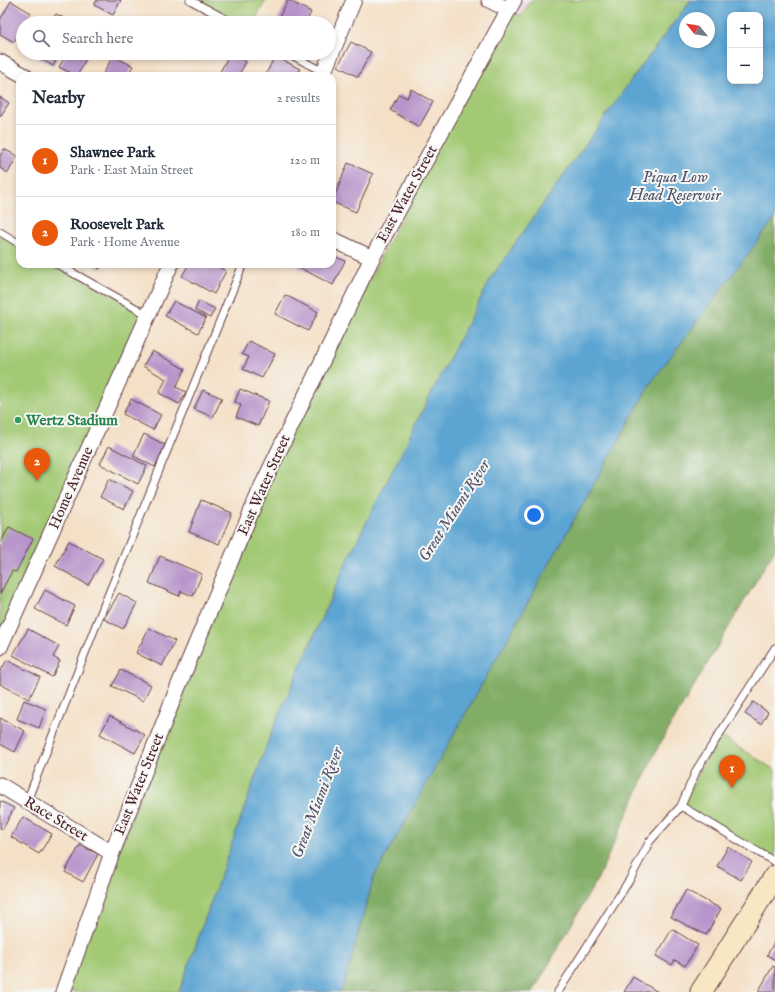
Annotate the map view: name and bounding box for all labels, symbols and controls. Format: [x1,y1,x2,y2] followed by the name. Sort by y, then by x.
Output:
[679,12,715,48] north arrow
[727,12,763,84] map controls
[727,12,763,48] button: +
[16,16,336,60] search box
[30,27,52,49] icon: search
[62,29,133,48] text: Search here
[727,48,763,84] button: −
[32,88,85,109] text: Nearby
[276,90,320,107] text: 2 results
[372,142,442,246] street label: East Water Street
[70,143,155,162] text: Shawnee Park
[43,152,47,169] text: 1
[290,152,320,169] text: 120 m
[70,162,193,179] text: Park · East Main Street
[628,168,722,206] water label: Piqua Low Head Reservoir
[70,215,164,234] text: Roosevelt Park
[42,224,48,241] text: 2
[291,224,320,241] text: 180 m
[70,234,180,251] text: Park · Home Avenue
[25,411,118,430] place label: Wertz Stadium
[13,415,23,425] marker: Wertz Stadium
[233,432,295,538] street label: East Water Street
[44,444,98,532] street label: Home Avenue
[24,448,50,481] pin: 2
[415,455,496,566] water label: Great Miami River
[524,505,544,525] your location
[110,730,168,838] street label: East Water Street
[288,743,349,861] water label: Great Miami River
[719,755,745,788] pin: 1
[20,792,92,846] street label: Race Street

